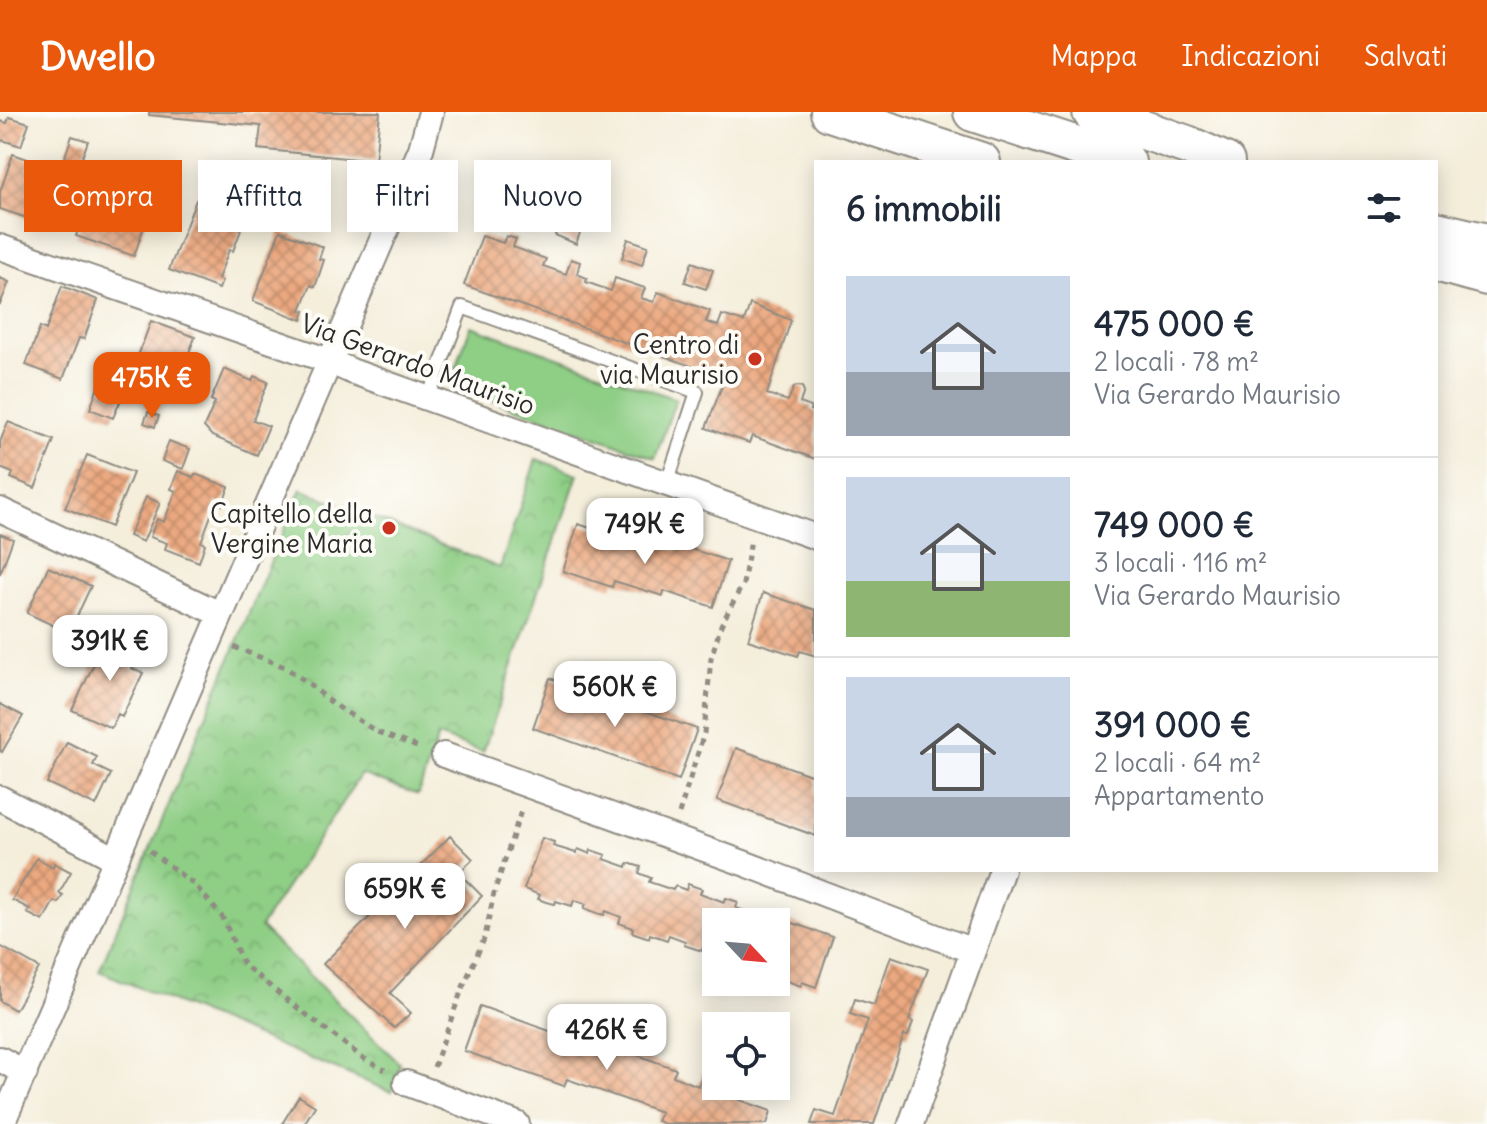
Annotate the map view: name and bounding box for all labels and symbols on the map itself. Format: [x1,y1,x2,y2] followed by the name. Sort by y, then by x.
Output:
[296,306,540,422] street label: Via Gerardo Maurisio
[600,328,739,391] place label: Centro di via Maurisio
[746,350,764,368] marker: Centro di via Maurisio
[87,352,217,420] pin: 475K €
[210,497,373,560] place label: Capitello della Vergine Maria
[580,498,710,566] pin: 749K €
[380,519,398,537] marker: Capitello della Vergine Maria
[45,615,175,683] pin: 391K €
[550,661,680,729] pin: 560K €
[340,863,470,931] pin: 659K €
[702,908,790,996] north arrow
[542,1004,672,1072] pin: 426K €

